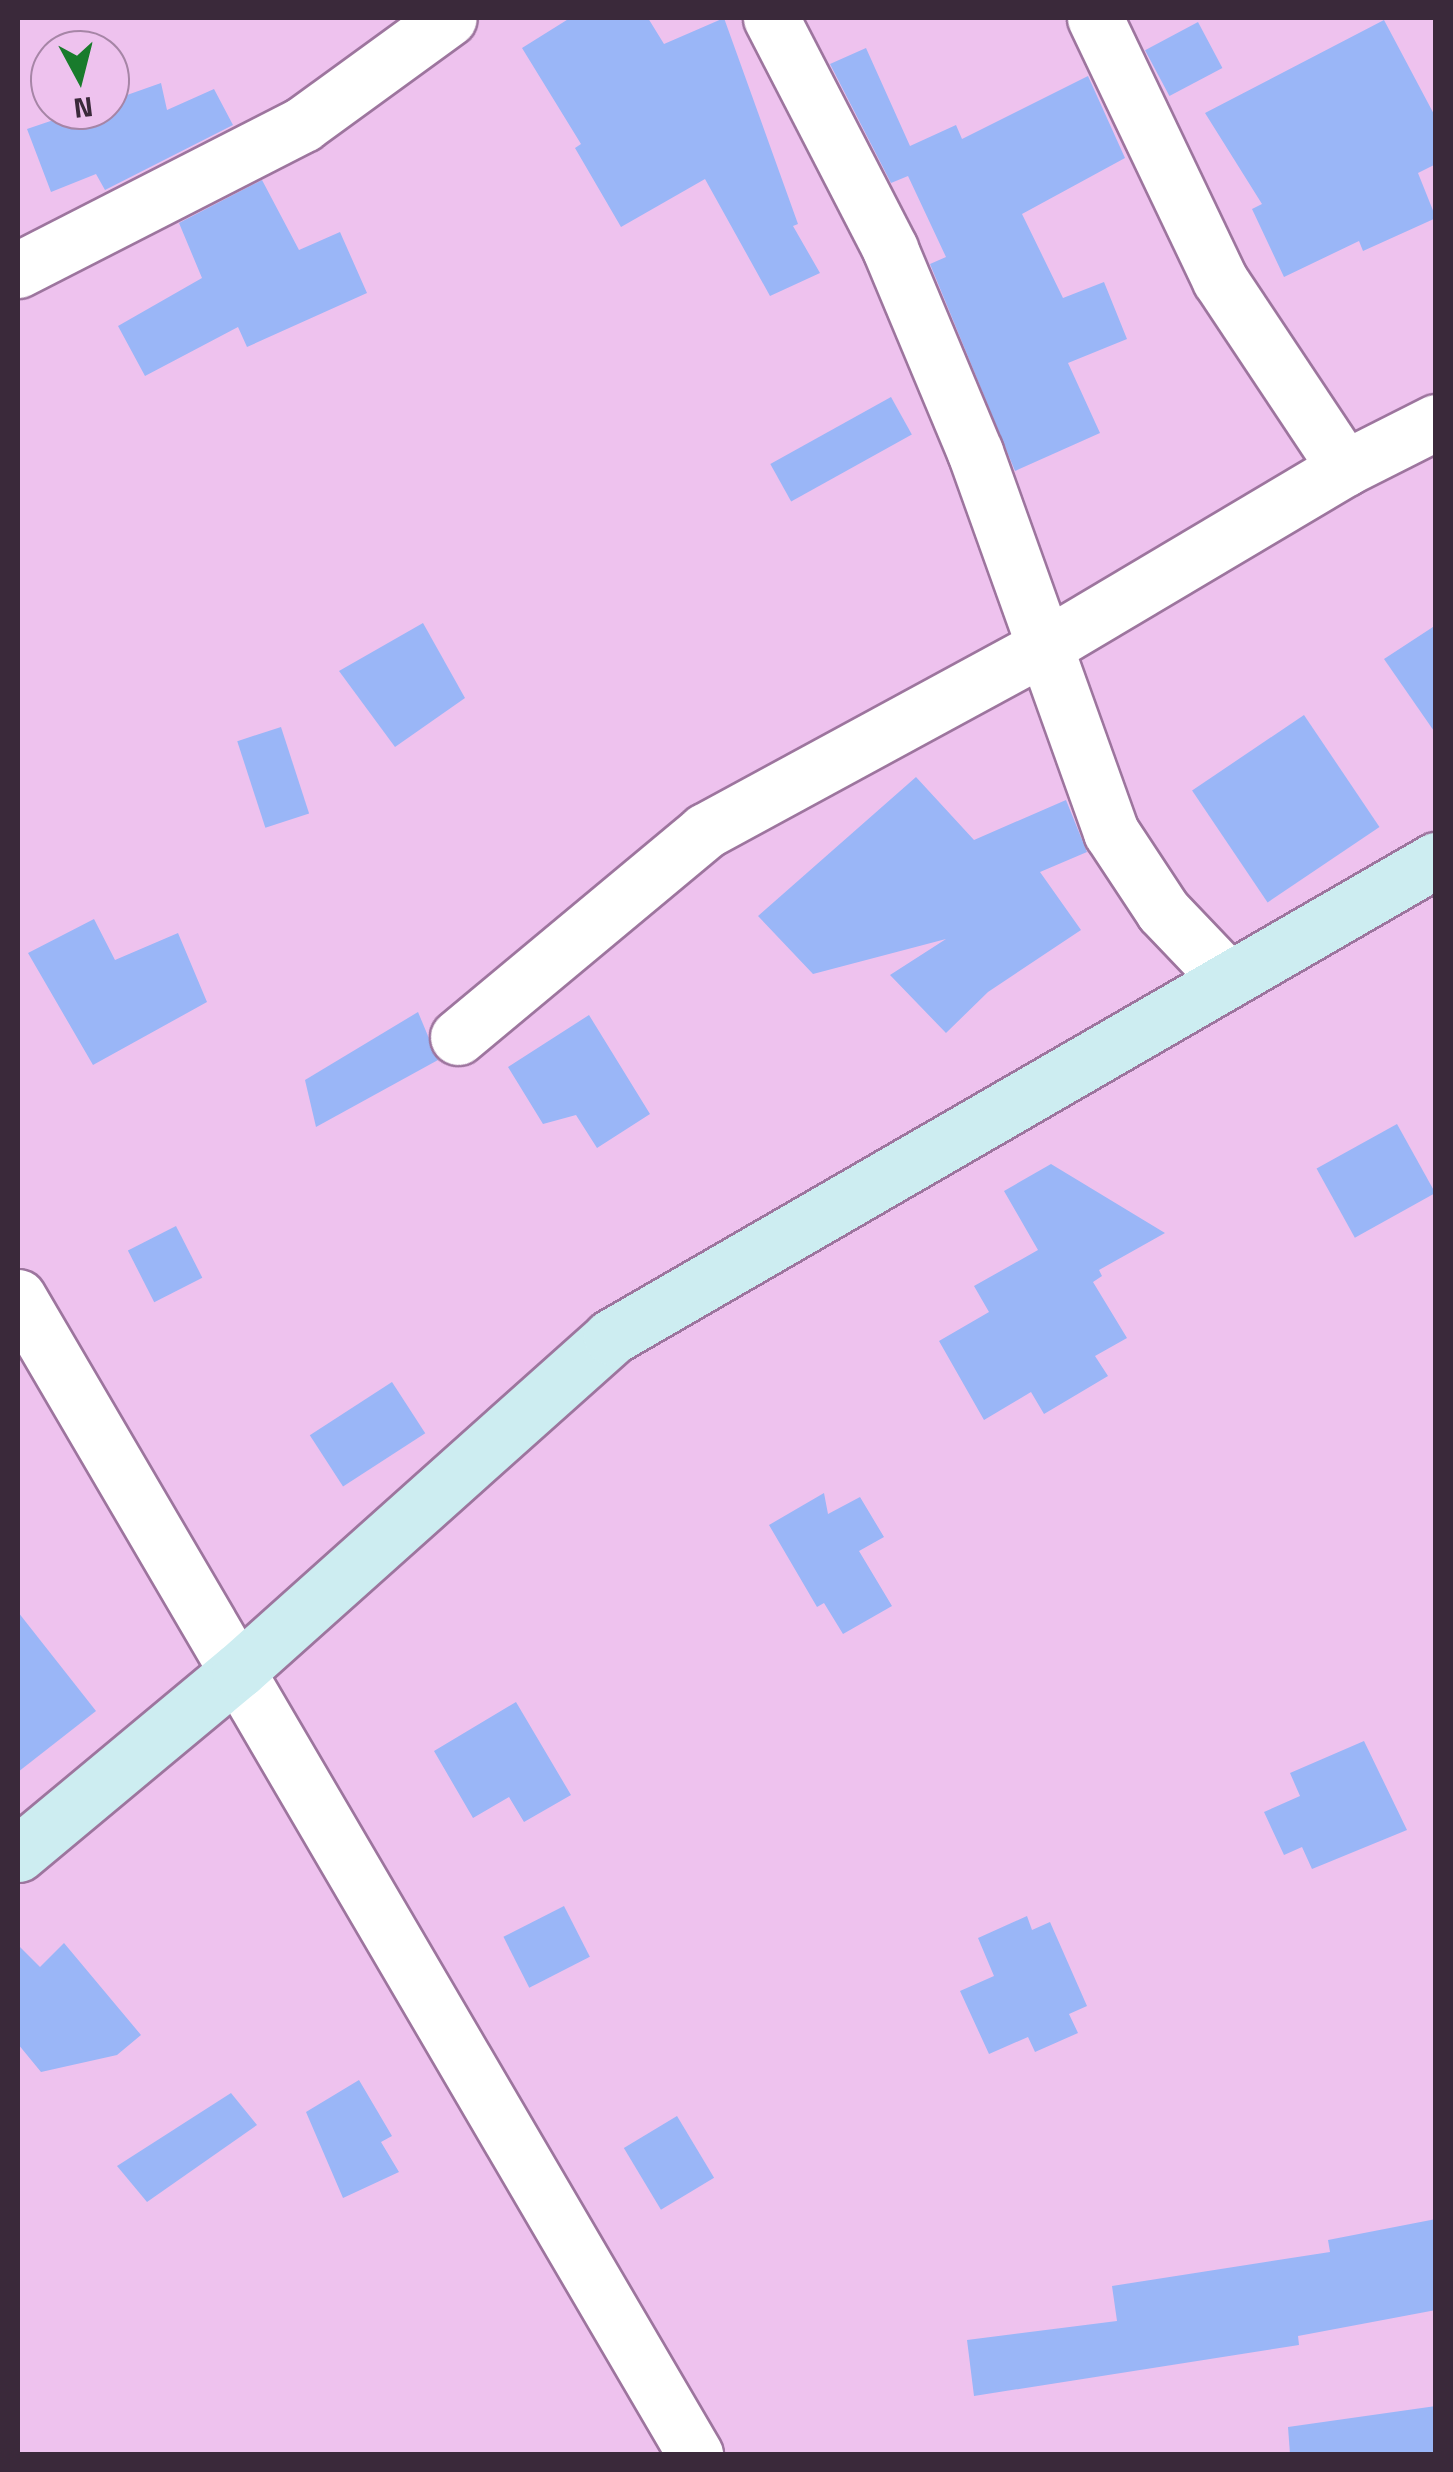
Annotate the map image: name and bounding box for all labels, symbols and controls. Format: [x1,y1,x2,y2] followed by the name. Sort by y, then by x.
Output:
[30,30,130,130] north arrow
[71,86,96,131] text: N

